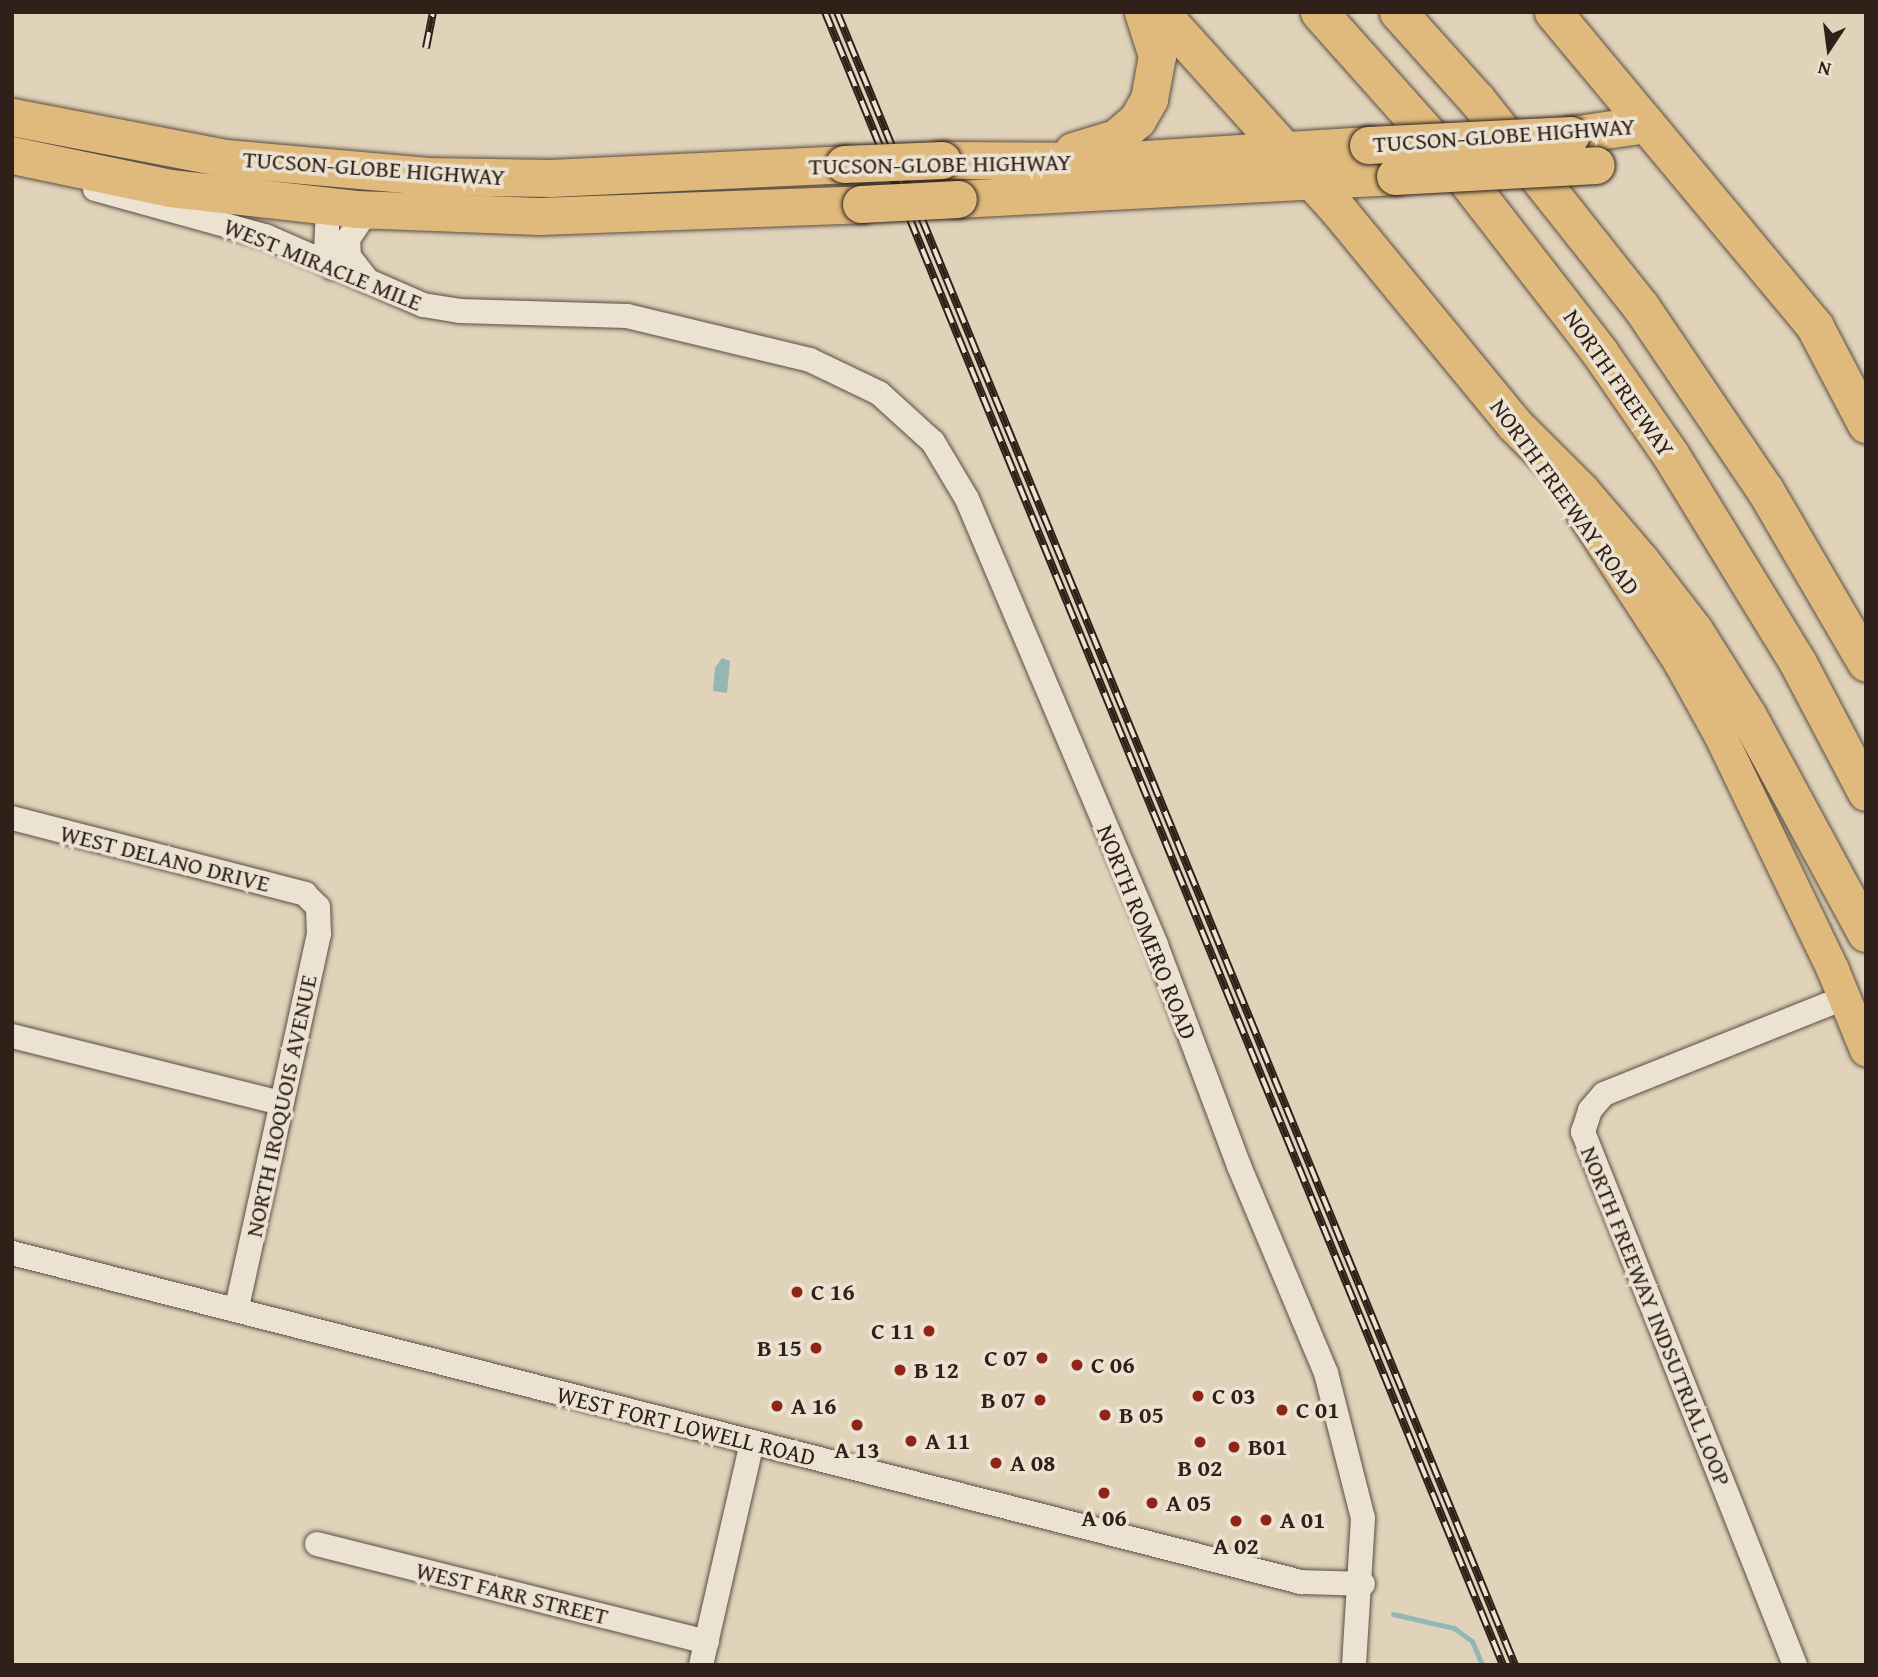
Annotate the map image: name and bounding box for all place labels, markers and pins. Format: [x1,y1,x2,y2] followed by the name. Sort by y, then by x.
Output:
[811,1278,855,1306] place label: C 16
[789,1284,805,1300] marker: C 16
[871,1317,915,1345] place label: C 11
[921,1323,937,1339] marker: C 11
[757,1334,802,1362] place label: B 15
[808,1340,824,1356] marker: B 15
[984,1344,1028,1372] place label: C 07
[1034,1350,1050,1366] marker: C 07
[1091,1351,1135,1379] place label: C 06
[914,1356,959,1384] place label: B 12
[1069,1357,1085,1373] marker: C 06
[892,1362,908,1378] marker: B 12
[1212,1382,1256,1410] place label: C 03
[981,1386,1026,1414] place label: B 07
[1190,1388,1206,1404] marker: C 03
[791,1392,836,1420] place label: A 16
[1032,1392,1048,1408] marker: B 07
[1296,1396,1340,1424] place label: C 01
[769,1398,785,1414] marker: A 16
[1119,1401,1164,1429] place label: B 05
[1274,1402,1290,1418] marker: C 01
[1097,1407,1113,1423] marker: B 05
[849,1417,865,1433] marker: A 13
[925,1427,970,1455] place label: A 11
[903,1433,919,1449] marker: A 11
[1248,1433,1288,1461] place label: B01
[1192,1434,1208,1450] marker: B 02
[834,1436,880,1464] place label: A 13
[1226,1439,1242,1455] marker: B01
[1010,1449,1055,1477] place label: A 08
[1178,1454,1222,1482] place label: B 02
[988,1455,1004,1471] marker: A 08
[1096,1485,1112,1501] marker: A 06
[1166,1489,1211,1517] place label: A 05
[1144,1495,1160,1511] marker: A 05
[1081,1504,1127,1532] place label: A 06
[1280,1506,1325,1534] place label: A 01
[1258,1512,1274,1528] marker: A 01
[1228,1513,1244,1529] marker: A 02
[1213,1532,1259,1560] place label: A 02

